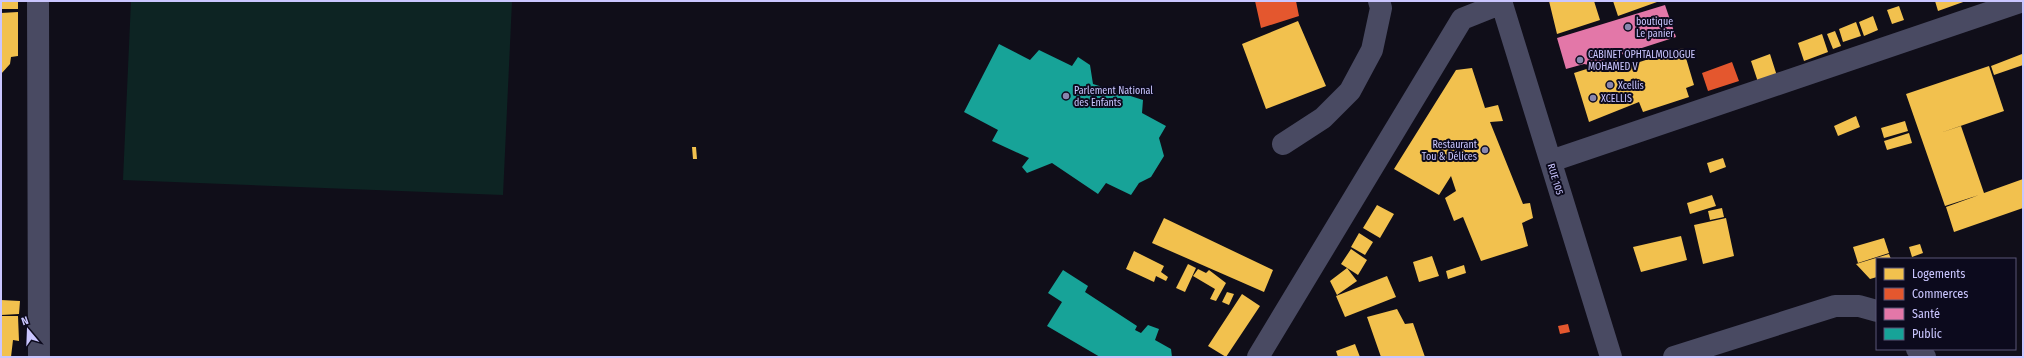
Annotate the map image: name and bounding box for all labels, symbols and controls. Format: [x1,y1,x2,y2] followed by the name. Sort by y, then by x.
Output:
[1636,16,1674,40] place label: boutique Le panier
[1623,22,1633,32] marker: boutique Le panier
[1588,49,1696,73] place label: CABINET OPHTALMOLOGUE MOHAMED V
[1575,55,1585,65] marker: CABINET OPHTALMOLOGUE MOHAMED V
[1605,80,1615,90] marker: Xcellis
[1618,80,1644,92] place label: Xcellis
[1074,85,1153,109] place label: Parlement National des Enfants
[1061,91,1071,101] marker: Parlement National des Enfants
[1588,93,1598,103] marker: XCELLIS
[1601,93,1632,105] place label: XCELLIS
[1422,139,1478,163] place label: Restaurant Tou & Délices
[1480,145,1490,155] marker: Restaurant Tou & Délices
[1545,162,1566,197] street label: RUE 105
[1876,258,2016,350] legend
[1912,267,1965,281] text: Logements
[1912,287,1968,301] text: Commerces
[1912,307,1940,321] text: Santé
[8,310,48,350] north arrow
[20,314,30,328] text: N
[1912,327,1942,341] text: Public

